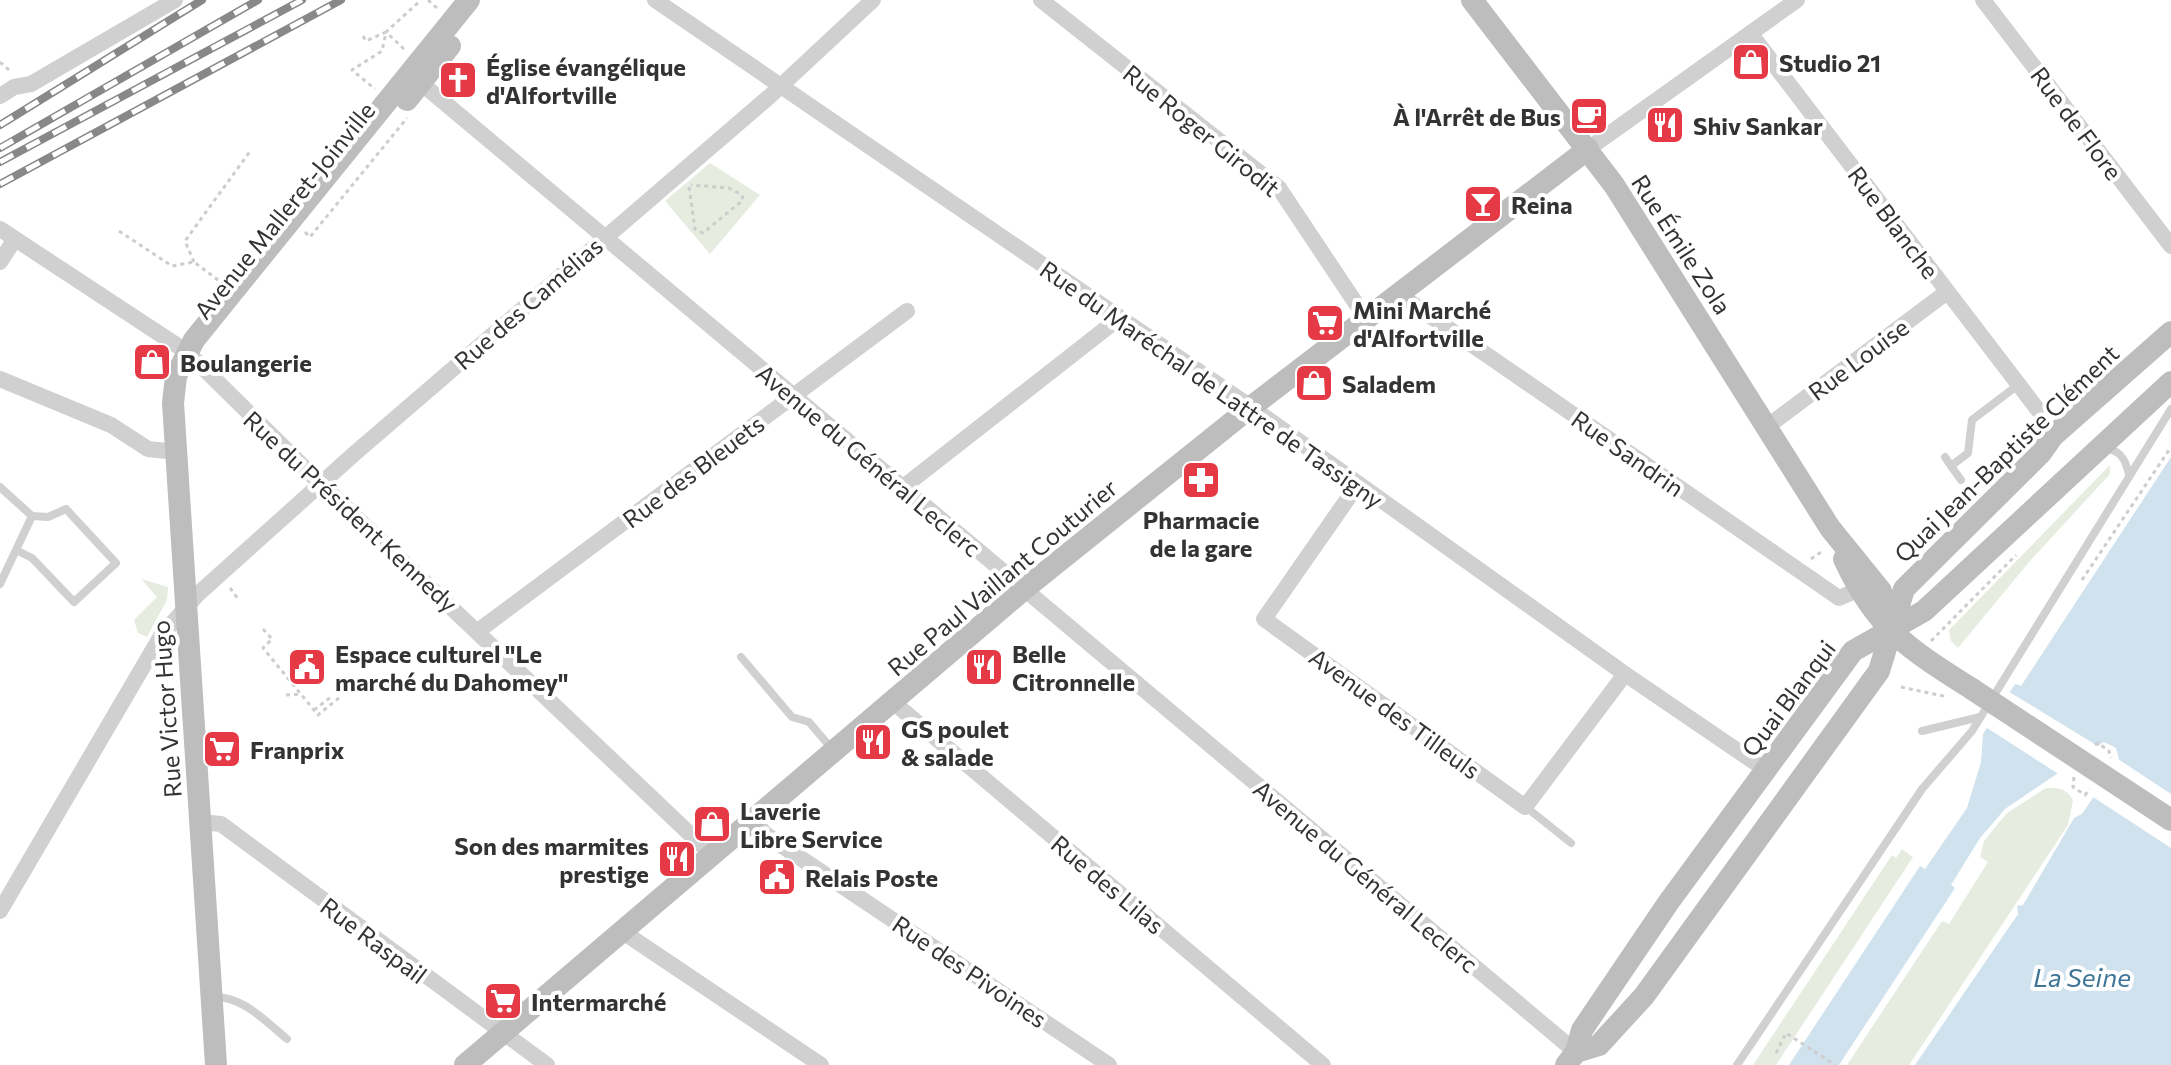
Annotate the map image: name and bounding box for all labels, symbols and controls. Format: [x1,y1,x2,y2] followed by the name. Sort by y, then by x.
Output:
[1730,41,1772,83] shop icon: Studio 21
[1779,48,1881,77] place label: Studio 21
[486,52,686,109] place label: Église évangélique d'Alfortville
[1118,58,1286,202] street label: Rue Roger Girodit
[437,59,479,101] church icon: Église évangélique d'Alfortville
[2025,61,2129,185] street label: Rue de Flore
[1568,95,1610,137] cafe icon: À l'Arrêt de Bus
[188,96,380,324] street label: Avenue Malleret-Joinville
[1393,102,1561,131] place label: À l'Arrêt de Bus
[1644,104,1686,146] restaurant icon: Shiv Sankar
[1693,111,1823,140] place label: Shiv Sankar
[1842,160,1946,284] street label: Rue Blanche
[1626,169,1738,319] street label: Rue Émile Zola
[1462,183,1504,225] bar icon: Reina
[1511,190,1573,219] place label: Reina
[448,231,608,375] street label: Rue des Camélias
[1035,254,1389,514] street label: Rue du Maréchal de Lattre de Tassigny
[1353,295,1491,352] place label: Mini Marché d'Alfortville
[1304,302,1346,344] supermarket icon: Mini Marché d'Alfortville
[1802,312,1914,406] street label: Rue Louise
[1888,338,2124,568] street label: Quai Jean-Baptiste Clément
[131,341,173,383] shop icon: Boulangerie
[180,348,312,377] place label: Boulangerie
[751,358,987,562] street label: Avenue du Général Leclerc
[1293,362,1335,404] shop icon: Saladem
[1342,369,1436,398] place label: Saladem
[238,404,464,618] street label: Rue du Président Kennedy
[1566,404,1690,502] street label: Rue Sandrin
[617,408,769,534] street label: Rue des Bleuets
[1180,459,1222,501] pharmacy icon: Pharmacie de la gare
[881,472,1123,682] street label: Rue Paul Vaillant Couturier
[1143,505,1259,562] place label: Pharmacie de la gare
[145,619,187,799] street label: Rue Victor Hugo
[1735,634,1841,762] street label: Quai Blanqui
[335,639,569,696] place label: Espace culturel "Le marché du Dahomey"
[1012,639,1135,696] place label: Belle Citronnelle
[1304,641,1486,785] street label: Avenue des Tilleuls
[286,646,328,688] public building icon: Espace culturel "Le marché du Dahomey"
[963,646,1005,688] restaurant icon: Belle Citronnelle
[901,714,1009,771] place label: GS poulet & salade
[852,721,894,763] restaurant icon: GS poulet & salade
[201,728,243,770] supermarket icon: Franprix
[250,735,345,764] place label: Franprix
[1248,774,1484,978] street label: Avenue du Général Leclerc
[740,796,883,853] place label: Laverie Libre Service
[691,803,733,845] shop icon: Laverie Libre Service
[1046,828,1170,940] street label: Rue des Lilas
[454,831,649,888] place label: Son des marmites prestige
[656,838,698,880] restaurant icon: Son des marmites prestige
[756,856,798,898] public building icon: Relais Poste
[805,863,938,892] place label: Relais Poste
[315,891,433,989] street label: Rue Raspail
[887,909,1053,1033] street label: Rue des Pivoines
[2033,961,2131,992] water label: La Seine
[482,980,524,1022] supermarket icon: Intermarché
[531,987,666,1016] place label: Intermarché

